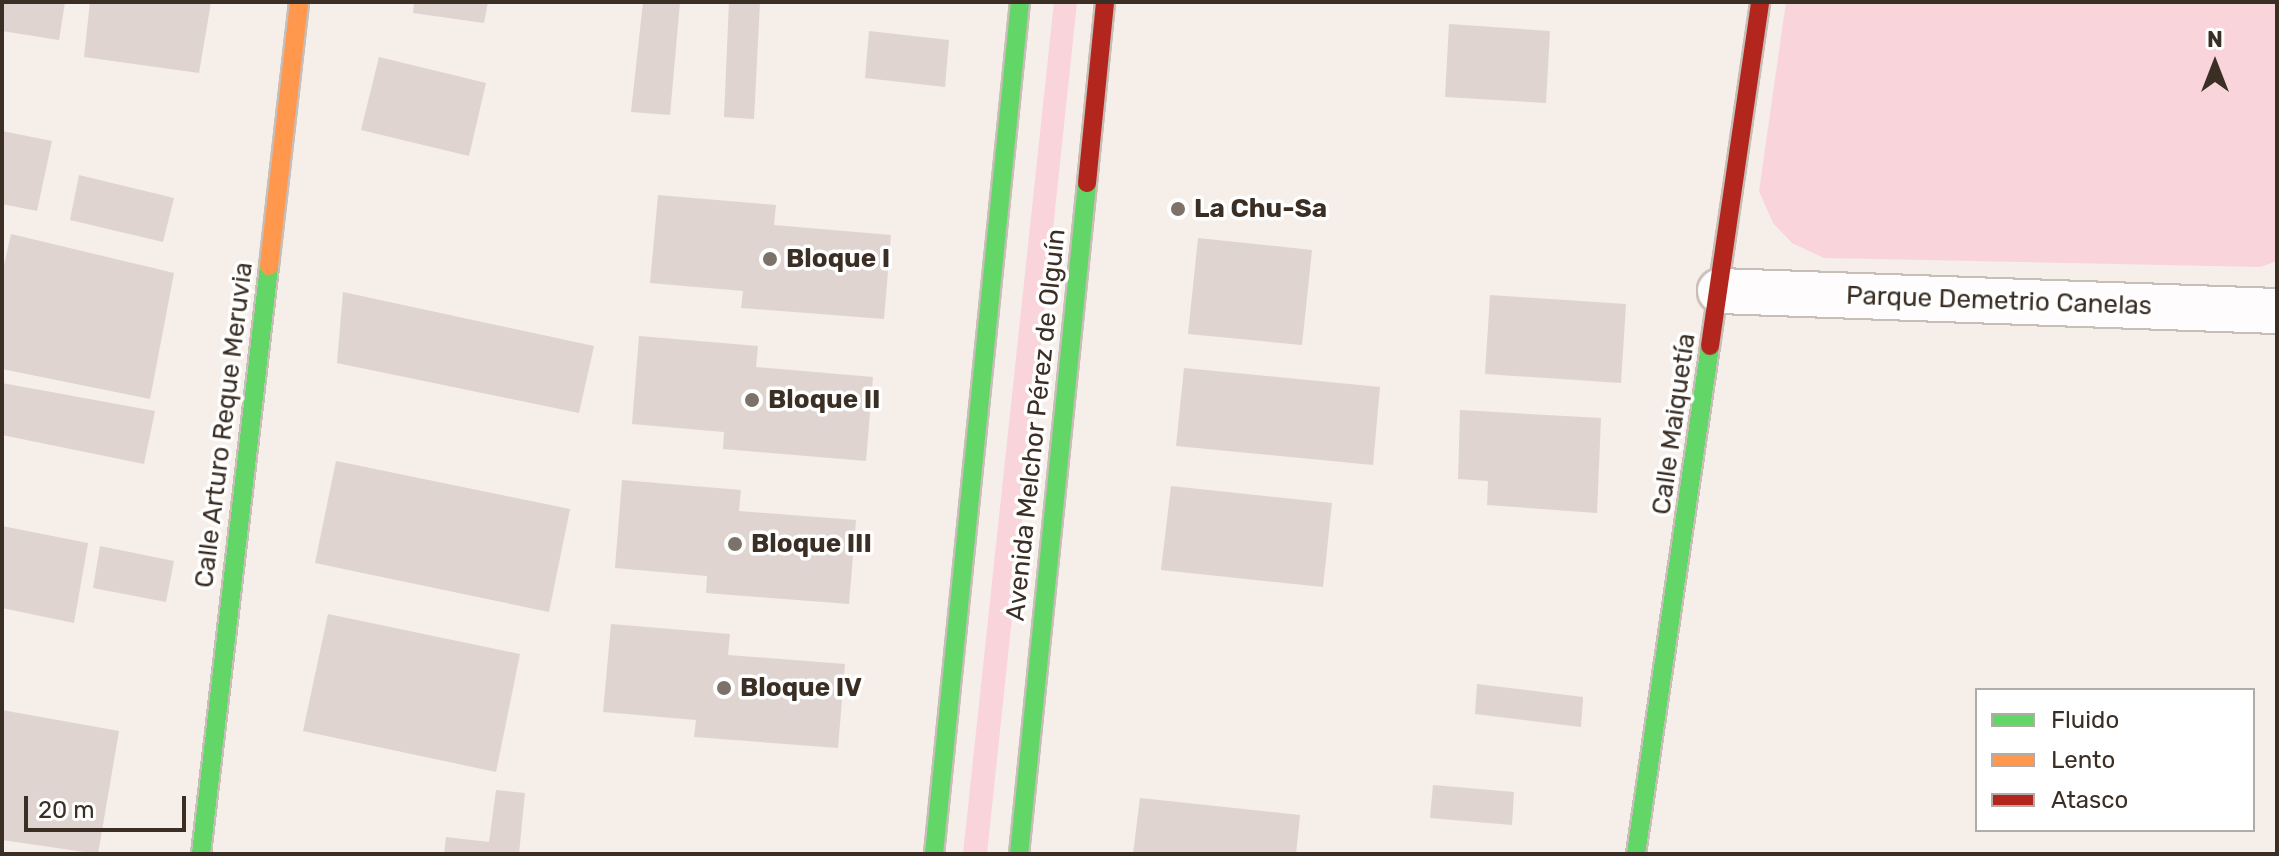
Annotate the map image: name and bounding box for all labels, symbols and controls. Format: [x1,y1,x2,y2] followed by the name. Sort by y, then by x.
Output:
[2175,24,2255,104] north arrow
[2207,26,2223,53] text: N
[1194,193,1327,225] place label: La Chu-Sa
[1169,200,1187,218] marker: La Chu-Sa
[1000,227,1072,623] street label: Avenida Melchor Pérez de Olguín
[786,243,890,275] place label: Bloque I
[761,250,779,268] marker: Bloque I
[188,260,260,590] street label: Calle Arturo Reque Meruvia
[1846,280,2152,322] street label: Parque Demetrio Canelas
[1646,331,1702,517] street label: Calle Maiquetía
[768,384,881,416] place label: Bloque II
[743,391,761,409] marker: Bloque II
[751,528,872,560] place label: Bloque III
[726,535,744,553] marker: Bloque III
[740,672,862,704] place label: Bloque IV
[715,679,733,697] marker: Bloque IV
[1975,688,2255,832] legend
[2051,706,2119,734] text: Fluido
[2051,746,2115,774] text: Lento
[28,780,190,830] scale bar
[2051,786,2128,814] text: Atasco
[38,796,95,824] text: 20 m

